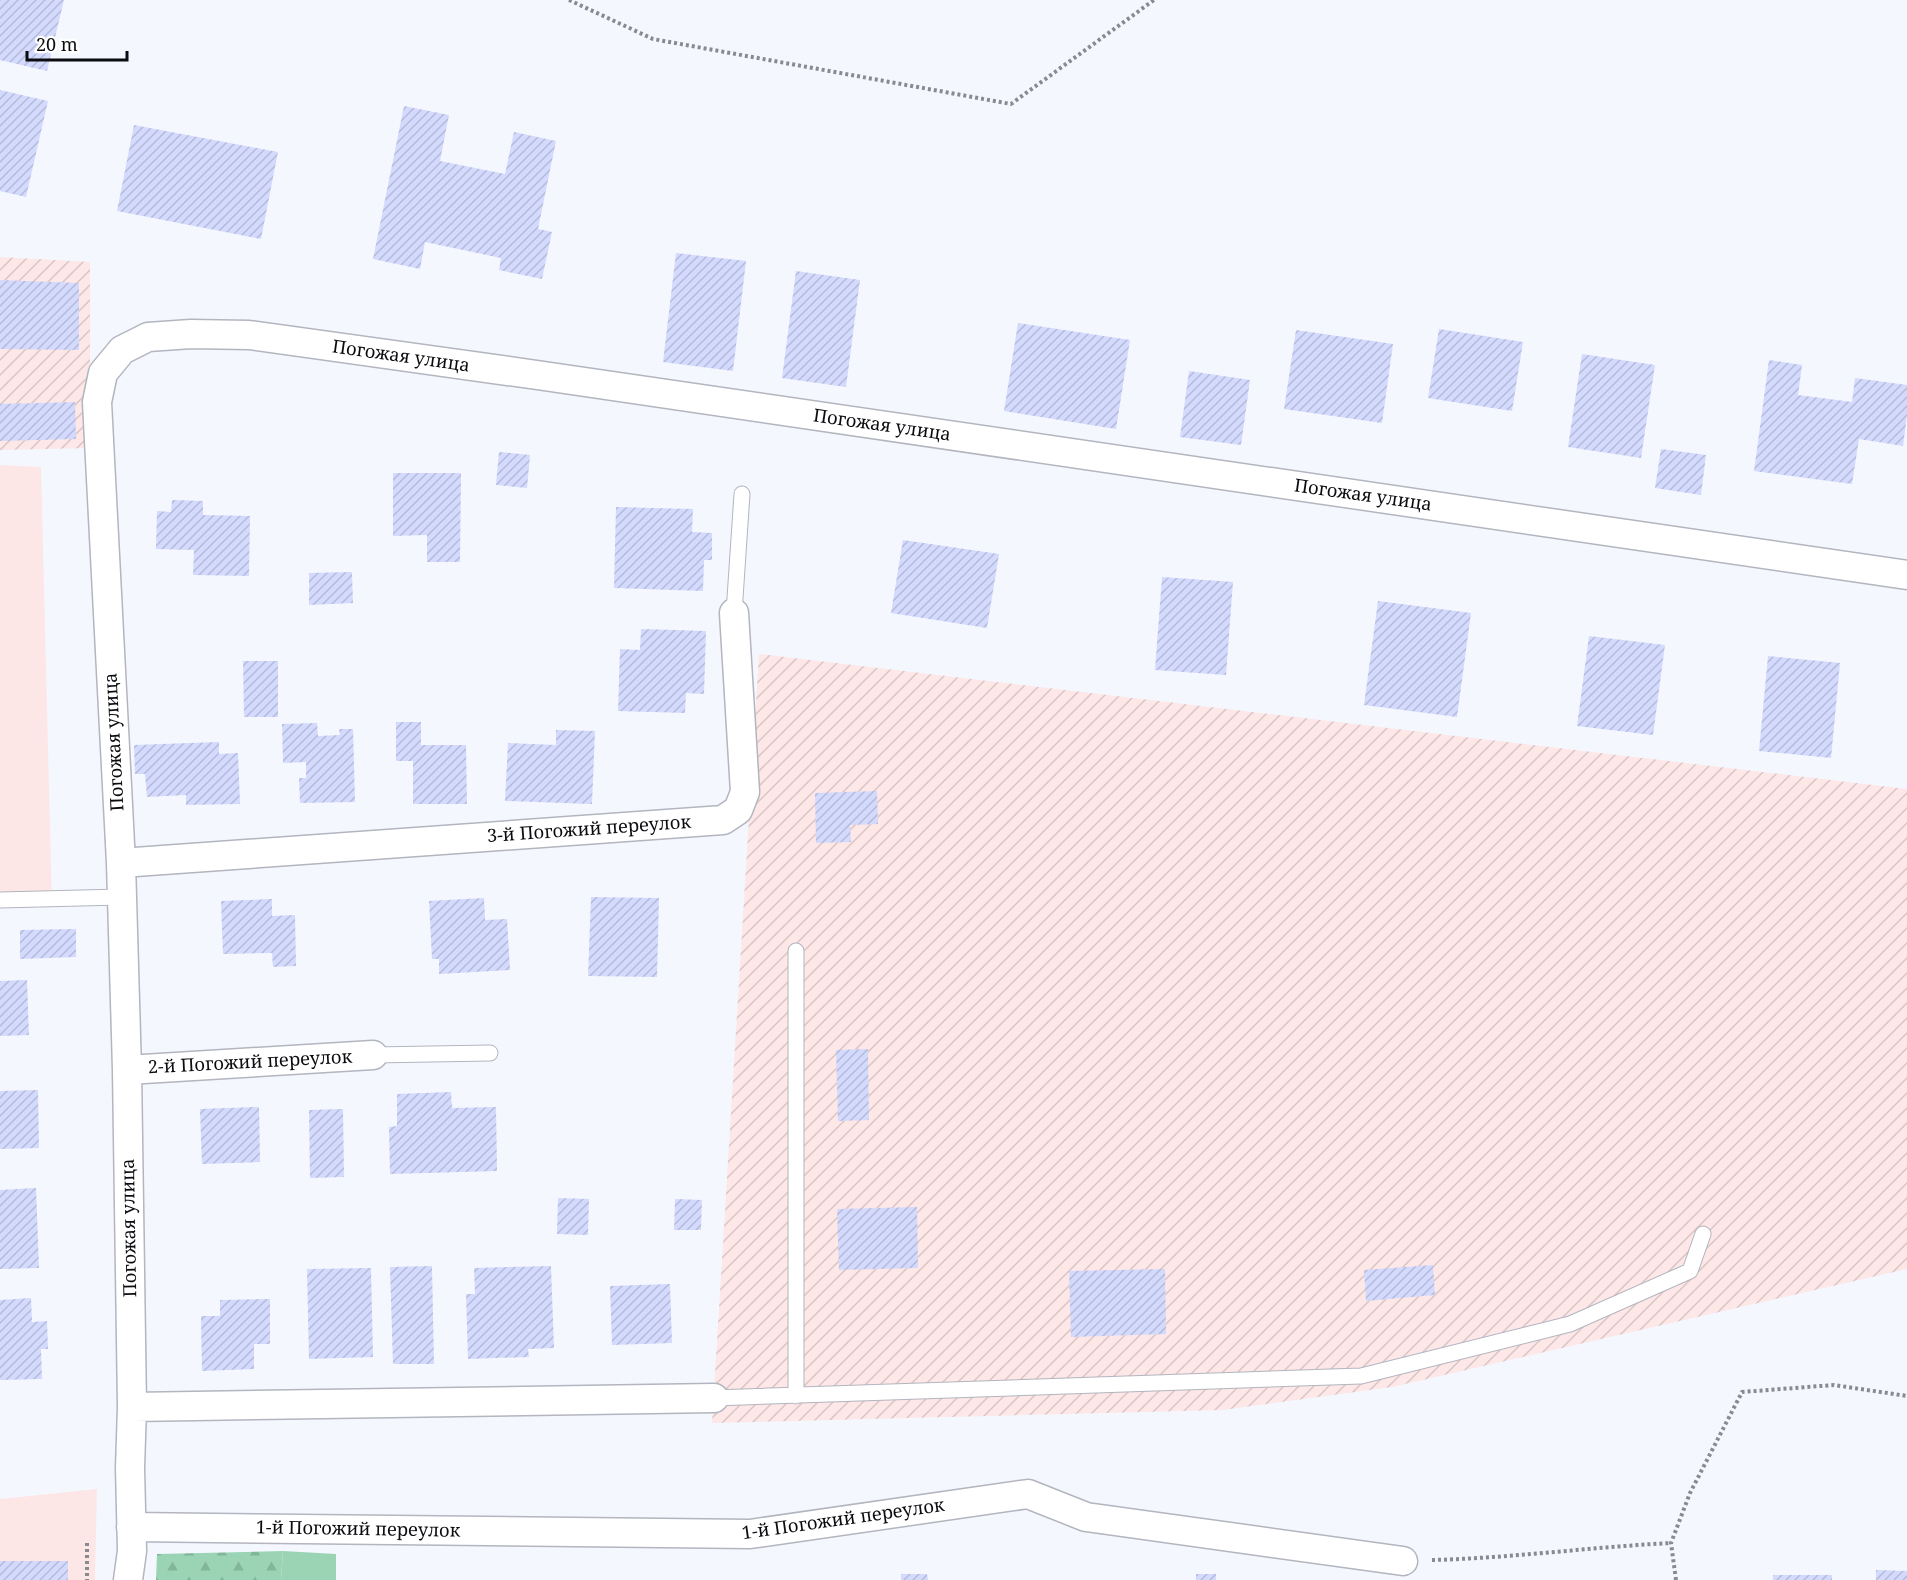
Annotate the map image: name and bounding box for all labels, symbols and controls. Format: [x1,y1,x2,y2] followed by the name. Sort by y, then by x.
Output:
[27,24,128,62] scale bar
[36,32,78,56] text: 20 m
[331,333,471,377] street label: Погожая улица
[812,402,952,446] street label: Погожая улица
[1293,472,1433,516] street label: Погожая улица
[97,672,129,812] street label: Погожая улица
[486,809,692,847] street label: 3-й Погожий переулок
[147,1044,353,1078] street label: 2-й Погожий переулок
[115,1158,141,1298] street label: Погожая улица
[740,1492,946,1544] street label: 1-й Погожий переулок
[256,1514,461,1542] street label: 1-й Погожий переулок

